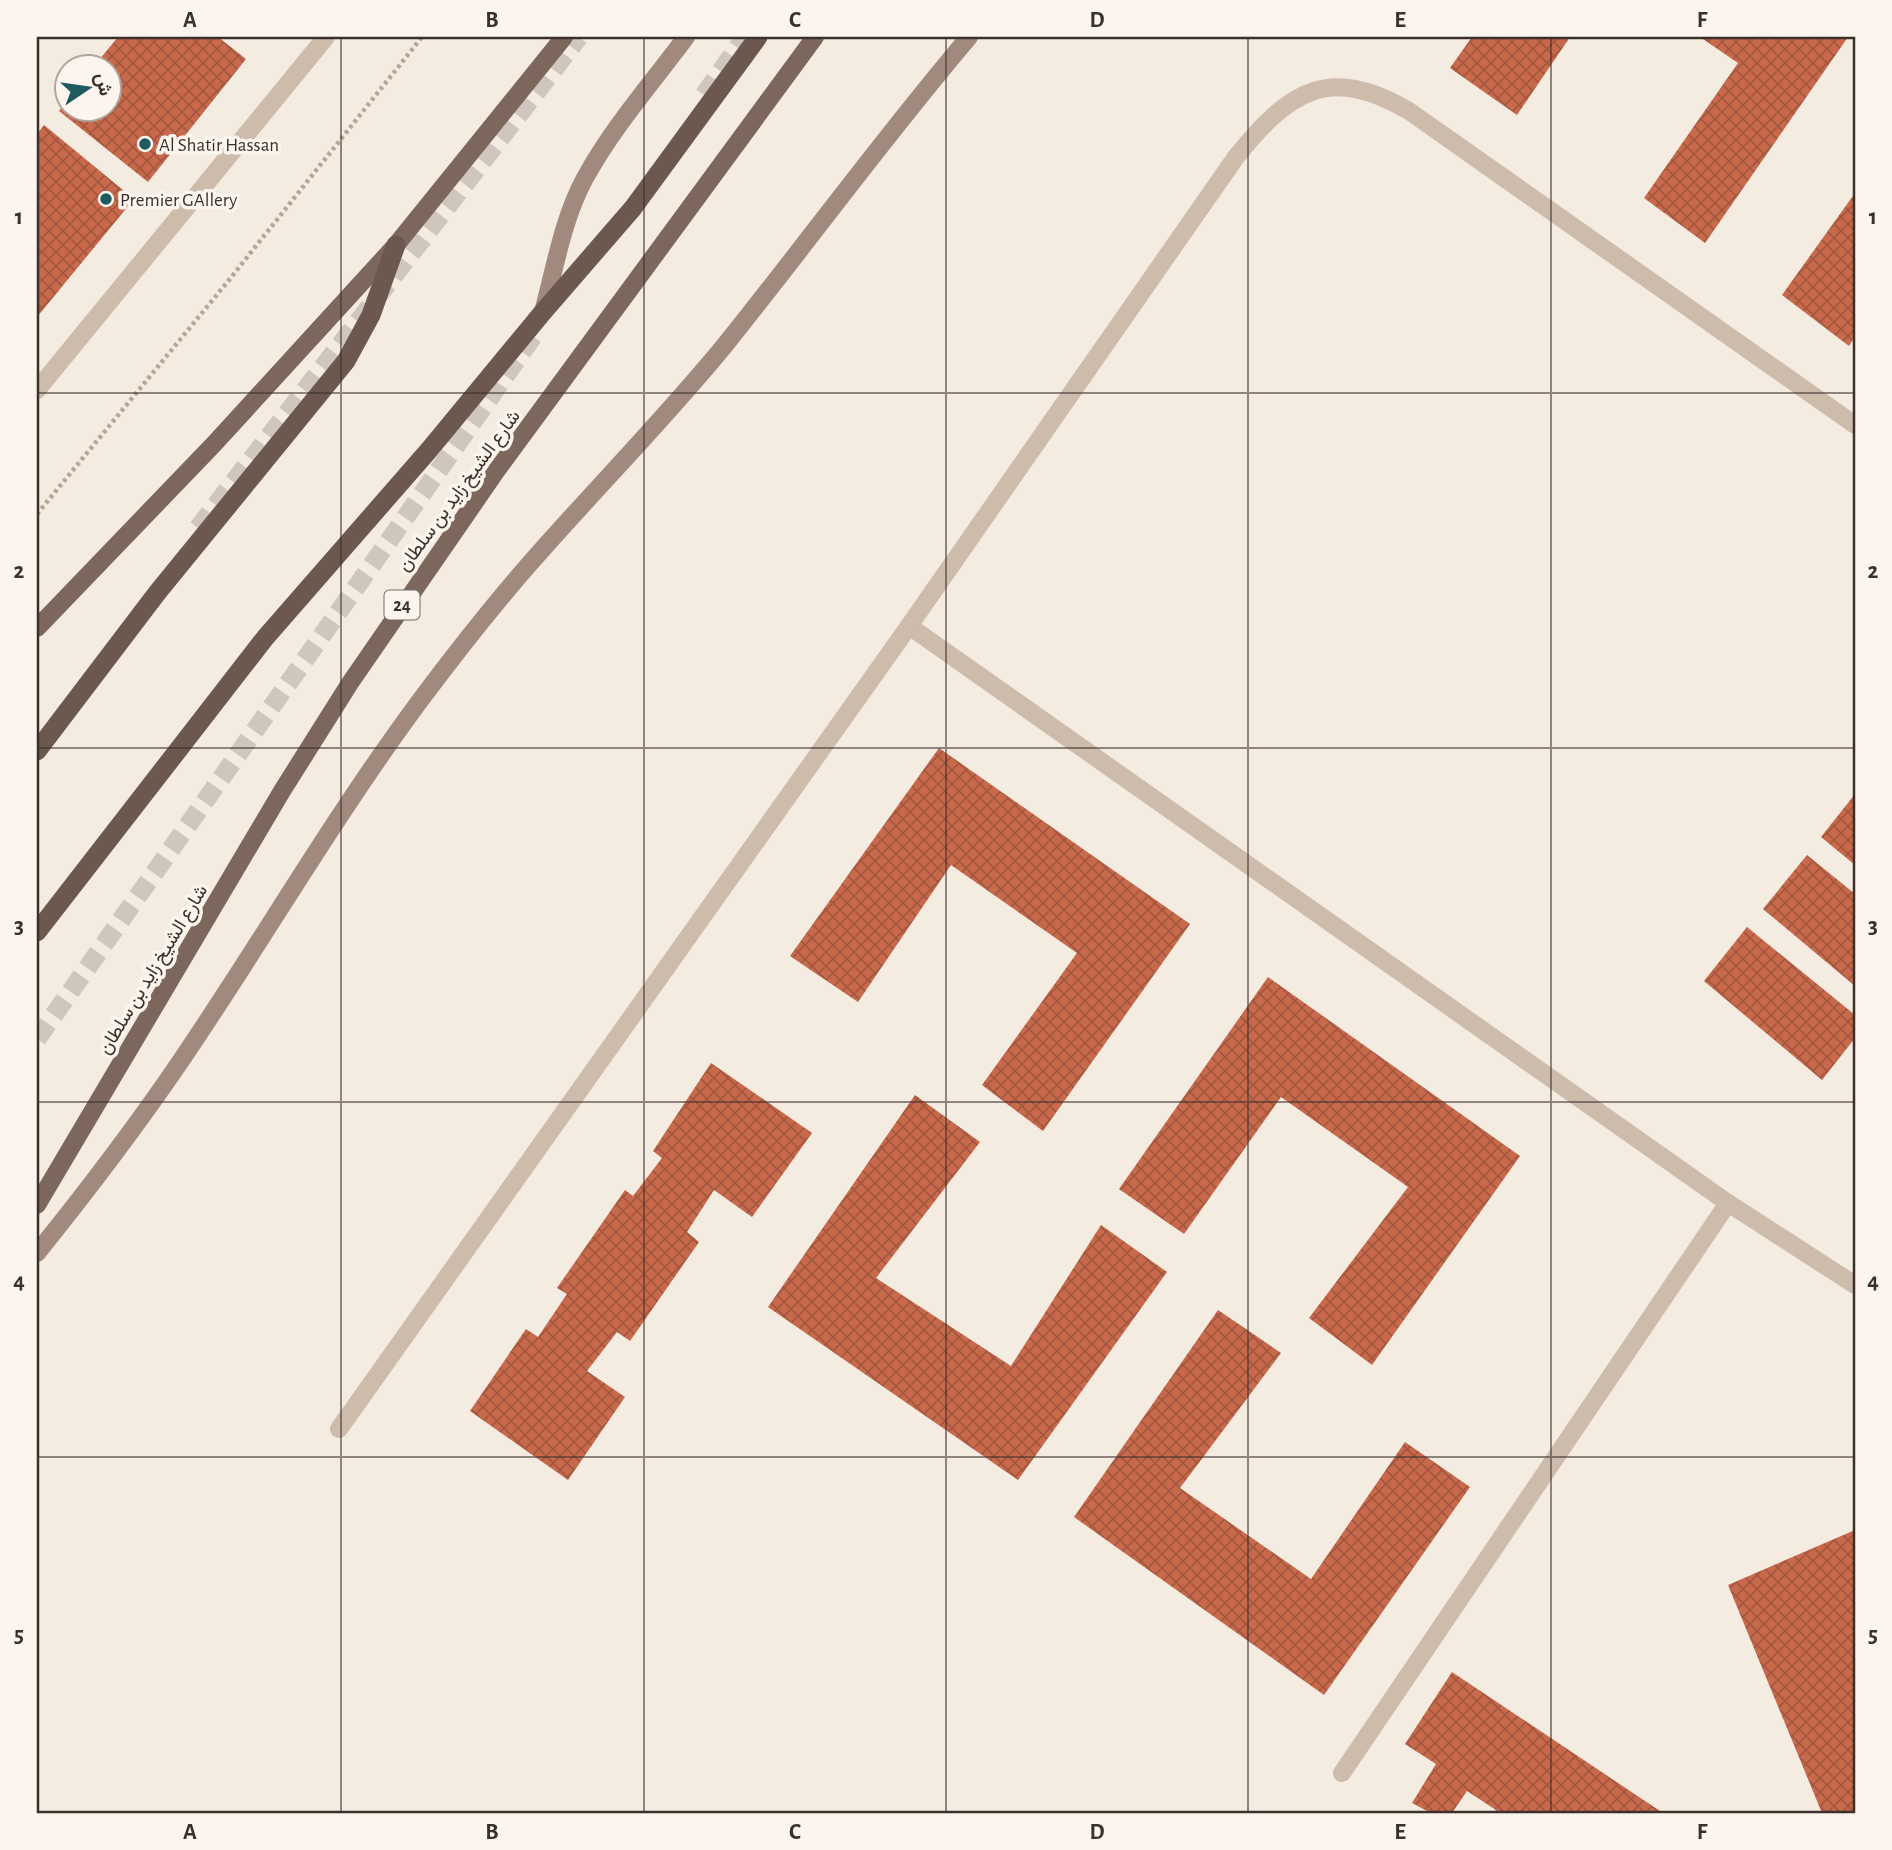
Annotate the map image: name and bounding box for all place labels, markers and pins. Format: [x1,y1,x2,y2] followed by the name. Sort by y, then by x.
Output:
[137,136,153,152] marker: Al Shatir Hassan
[159,136,279,155] place label: Al Shatir Hassan
[98,191,114,207] marker: Premier GAllery
[120,191,237,210] place label: Premier GAllery

